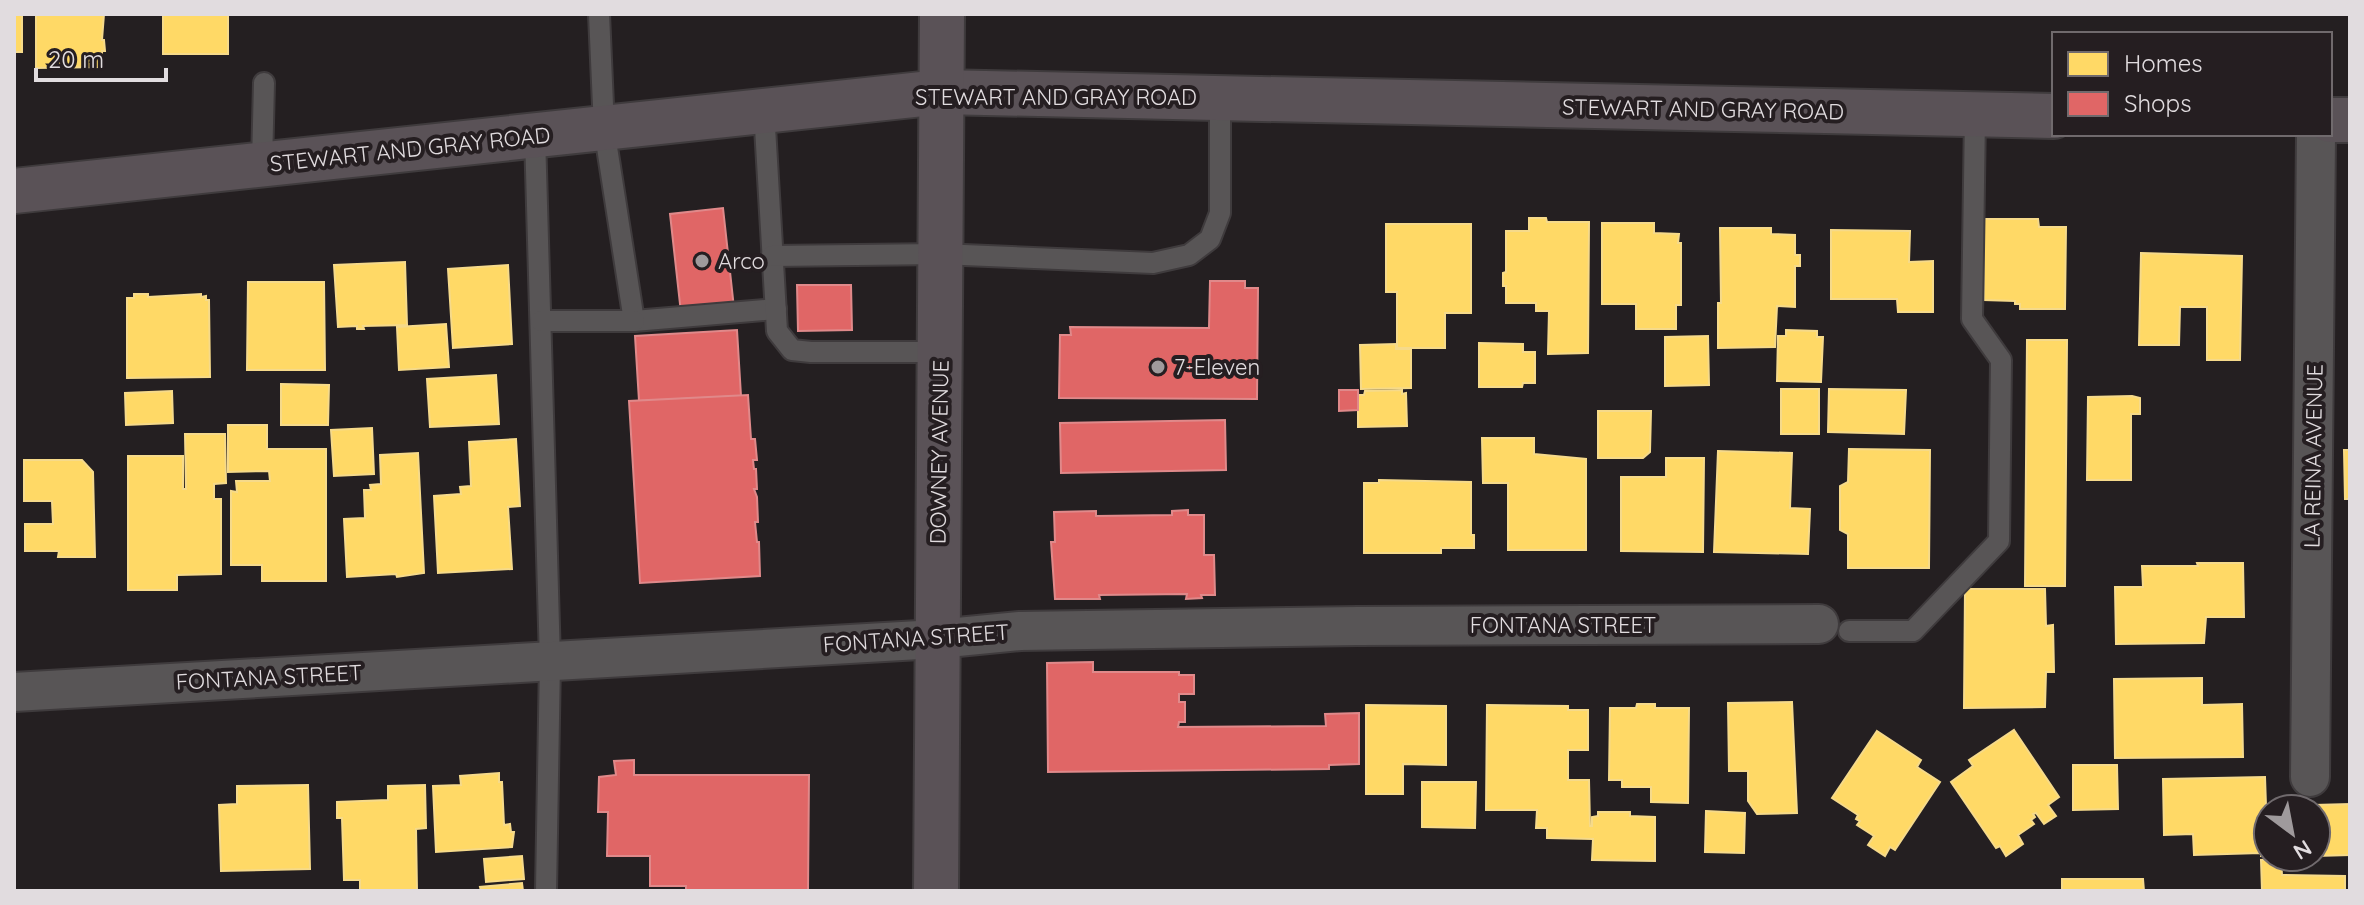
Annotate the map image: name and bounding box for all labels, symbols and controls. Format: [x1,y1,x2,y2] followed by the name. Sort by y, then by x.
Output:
[36,32,166,82] scale bar
[2052,32,2332,136] legend
[48,44,104,74] text: 20 m
[2124,48,2202,78] text: Homes
[915,83,1197,111] street label: STEWART AND GRAY ROAD
[2124,88,2191,118] text: Shops
[1562,93,1844,125] street label: STEWART AND GRAY ROAD
[268,120,552,178] street label: STEWART AND GRAY ROAD
[718,247,765,275] place label: Arco
[693,252,711,270] marker: Arco
[1174,353,1260,381] place label: 7-Eleven
[1149,358,1167,376] marker: 7-Eleven
[923,360,955,544] street label: DOWNEY AVENUE
[2297,364,2329,548] street label: LA REINA AVENUE
[1470,611,1656,639] street label: FONTANA STREET
[822,618,1010,658] street label: FONTANA STREET
[175,658,363,696] street label: FONTANA STREET
[2252,793,2332,873] north arrow
[2288,834,2317,866] text: N

